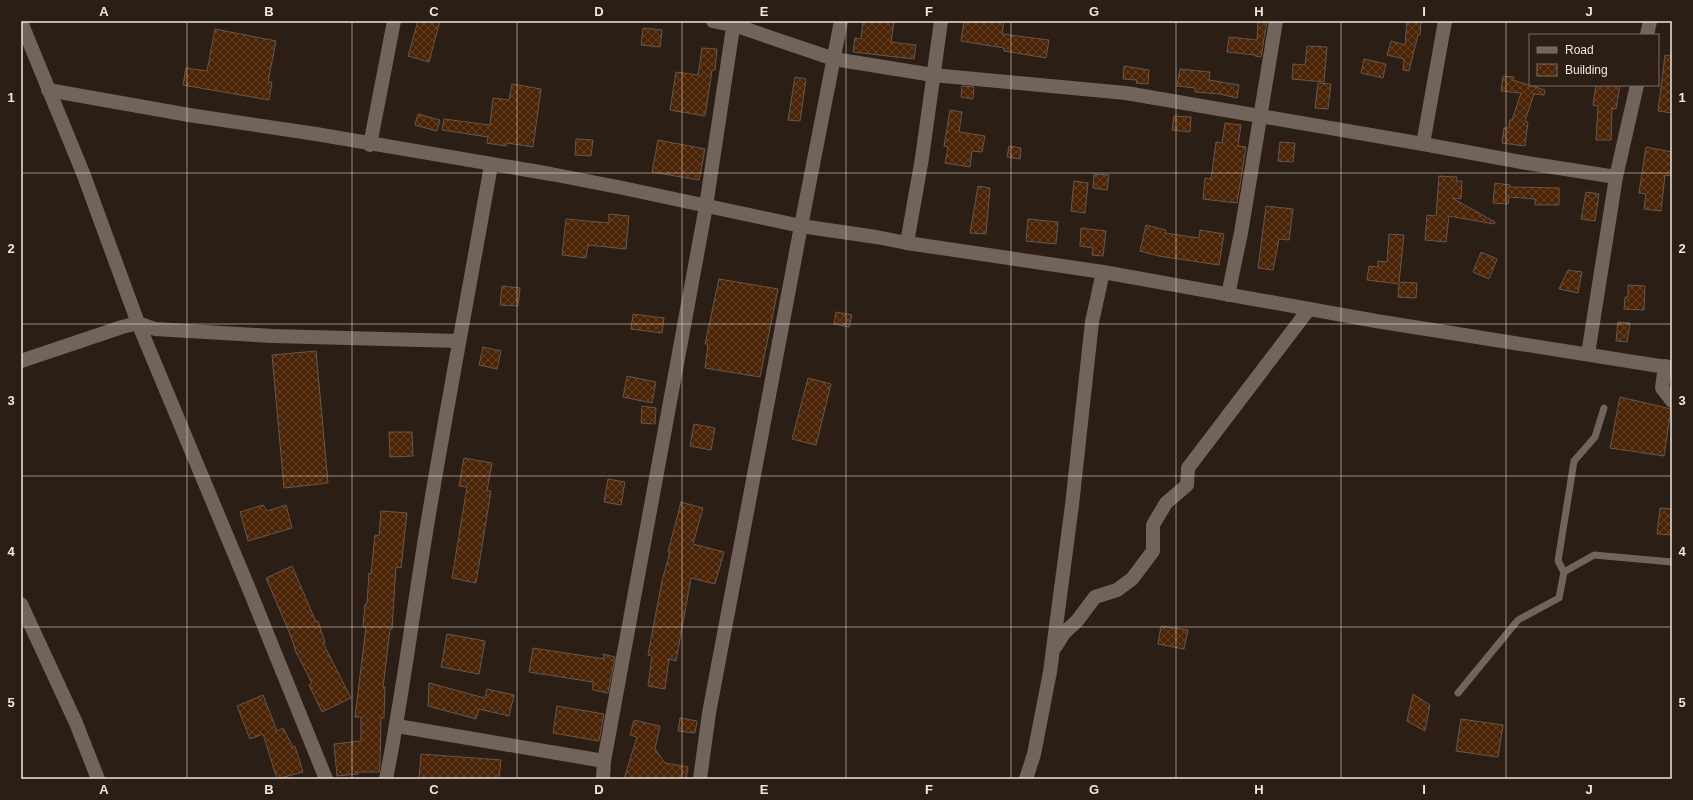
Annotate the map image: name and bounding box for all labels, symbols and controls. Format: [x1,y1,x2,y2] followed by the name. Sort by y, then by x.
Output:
[99,4,109,19] text: A
[264,4,274,19] text: B
[429,4,439,19] text: C
[594,4,604,19] text: D
[760,4,769,19] text: E
[925,4,933,19] text: F
[1089,4,1099,19] text: G
[1254,4,1264,19] text: H
[1422,4,1426,19] text: I
[1585,4,1593,19] text: J
[1529,34,1659,86] legend
[1565,43,1594,57] text: Road
[1565,63,1608,77] text: Building
[7,90,15,105] text: 1
[1678,90,1686,105] text: 1
[7,241,15,256] text: 2
[1678,241,1686,256] text: 2
[7,393,15,408] text: 3
[1678,393,1686,408] text: 3
[7,544,15,559] text: 4
[1678,544,1686,559] text: 4
[7,695,15,710] text: 5
[1678,695,1686,710] text: 5
[99,782,109,797] text: A
[264,782,274,797] text: B
[429,782,439,797] text: C
[594,782,604,797] text: D
[760,782,769,797] text: E
[925,782,933,797] text: F
[1089,782,1099,797] text: G
[1254,782,1264,797] text: H
[1422,782,1426,797] text: I
[1585,782,1593,797] text: J

